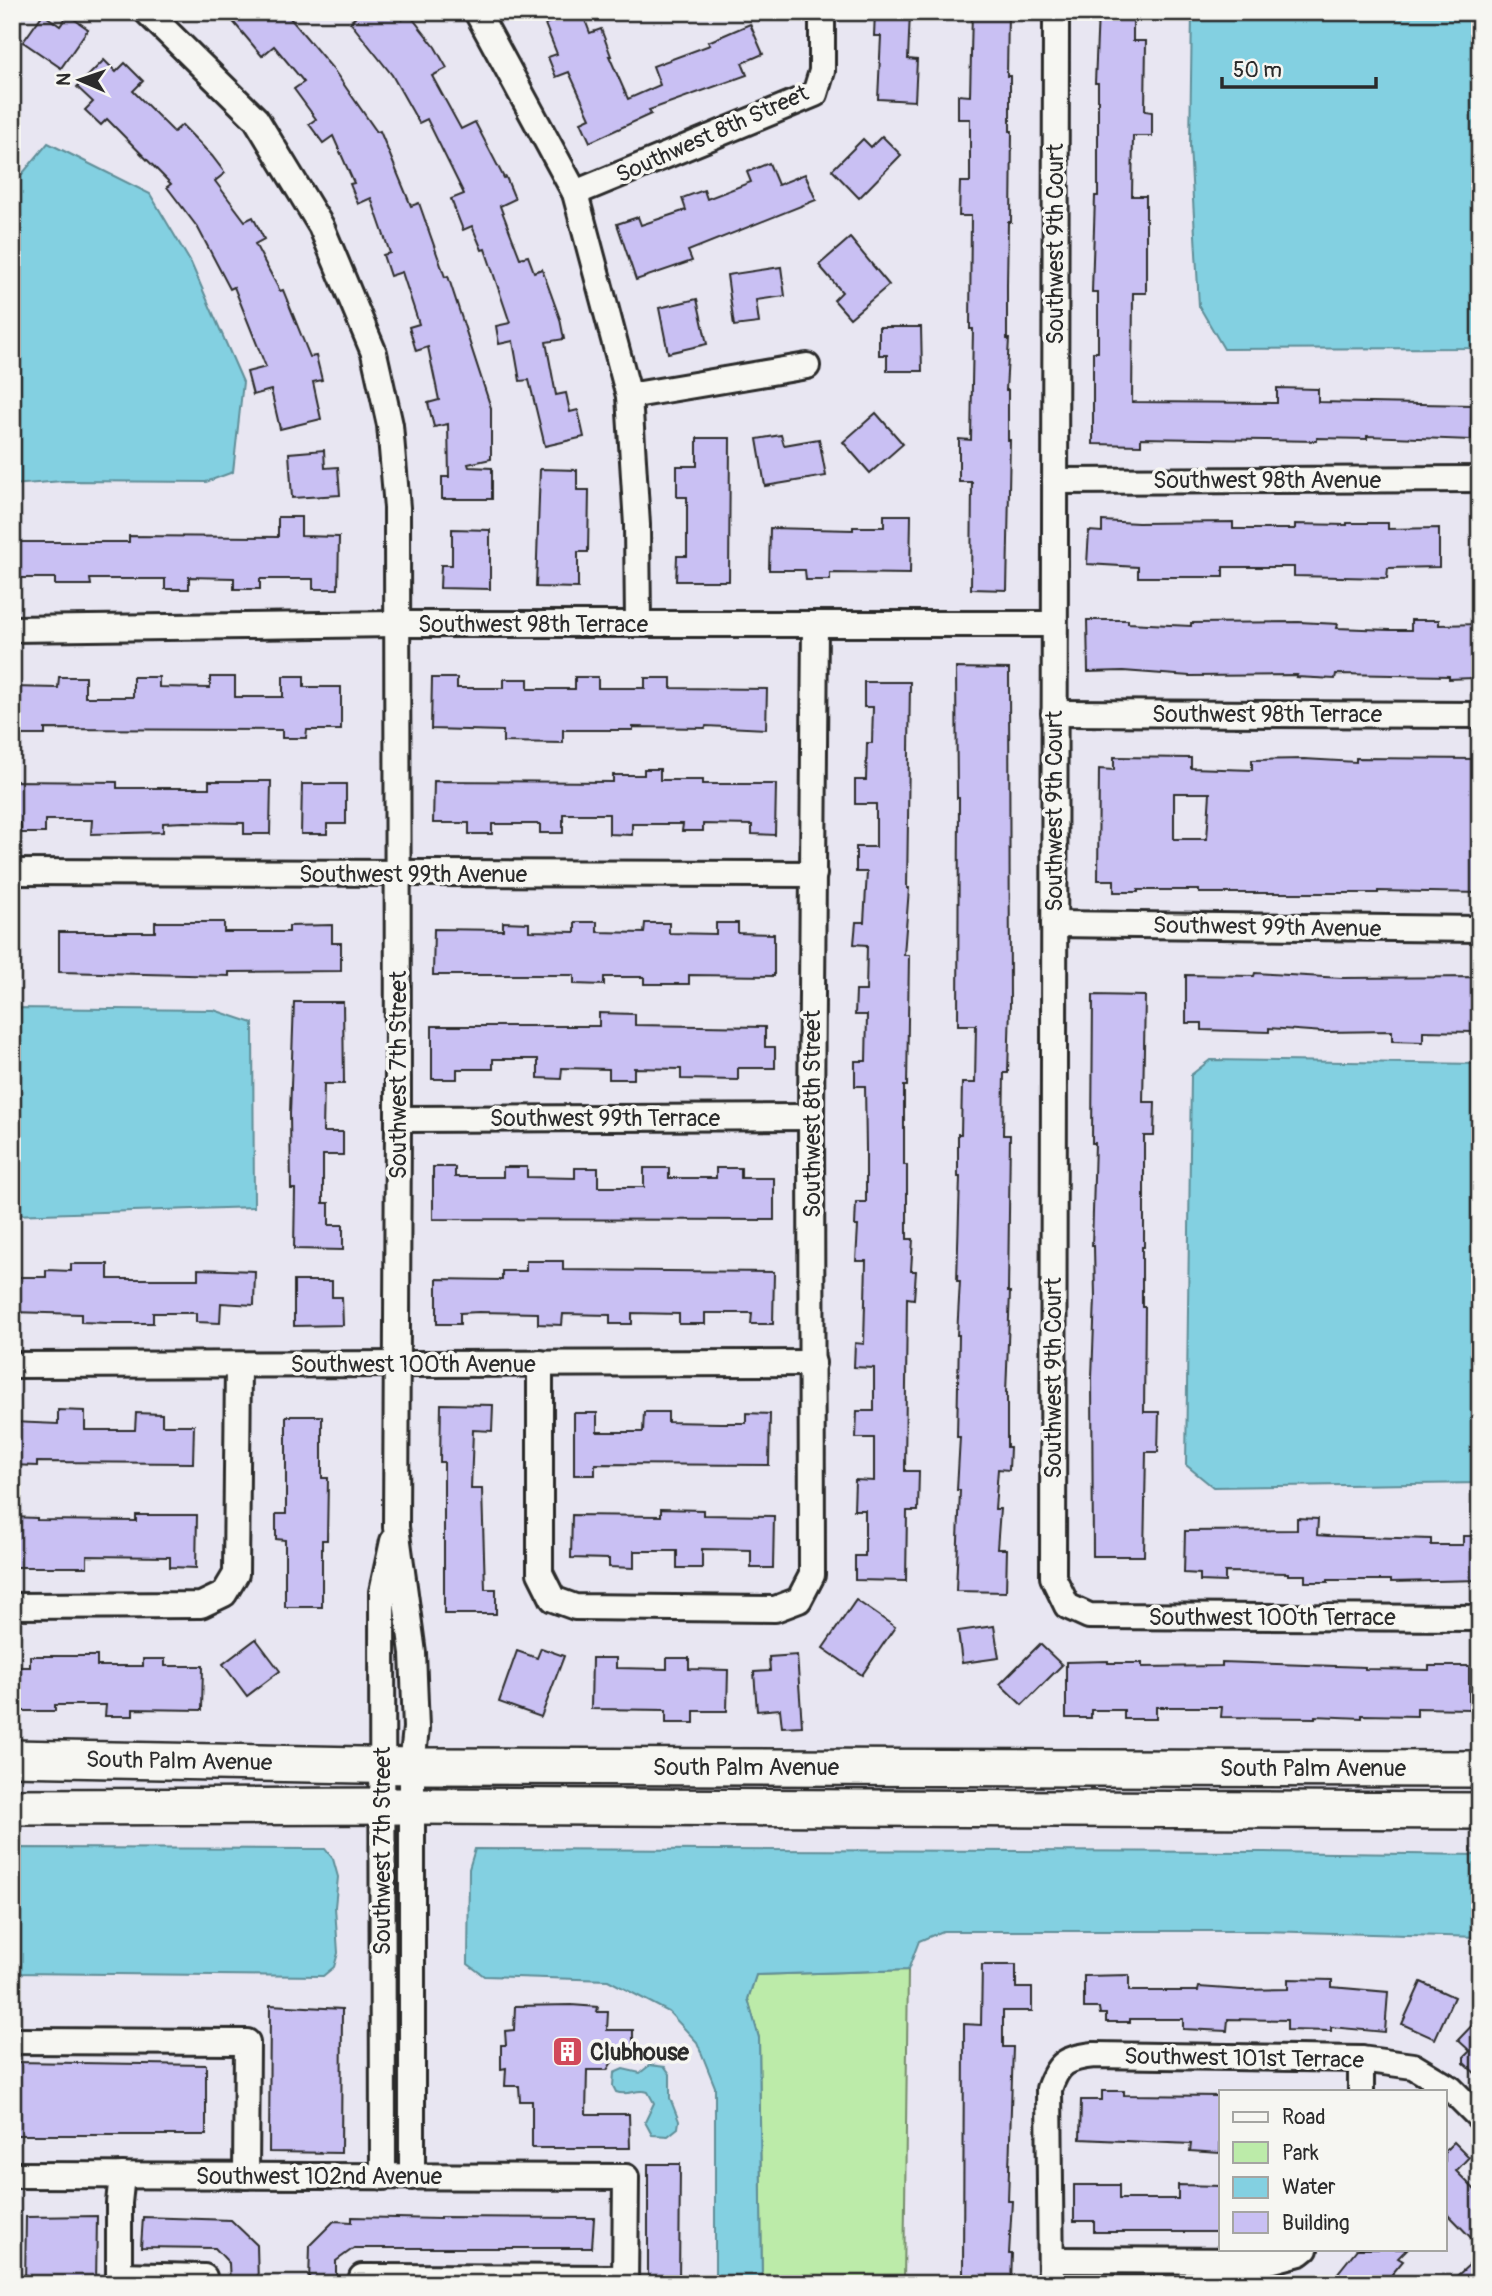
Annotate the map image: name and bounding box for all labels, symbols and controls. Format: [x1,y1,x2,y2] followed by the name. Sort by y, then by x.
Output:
[46,46,116,116] north arrow
[1222,46,1376,90] scale bar
[1233,57,1282,84] text: 50 m
[52,72,76,86] text: N
[611,78,813,190] street label: Southwest 8th Street
[1041,143,1070,345] street label: Southwest 9th Court
[1153,466,1382,495] street label: Southwest 98th Avenue
[418,610,649,639] street label: Southwest 98th Terrace
[1152,700,1383,729] street label: Southwest 98th Terrace
[1040,710,1069,912] street label: Southwest 9th Court
[299,860,528,889] street label: Southwest 99th Avenue
[1153,911,1382,944] street label: Southwest 99th Avenue
[384,970,413,1179] street label: Southwest 7th Street
[798,1009,827,1218] street label: Southwest 8th Street
[490,1104,721,1133] street label: Southwest 99th Terrace
[1039,1277,1068,1479] street label: Southwest 9th Court
[291,1350,536,1379] street label: Southwest 100th Avenue
[1148,1603,1396,1632] street label: Southwest 100th Terrace
[86,1745,273,1777] street label: South Palm Avenue
[368,1746,397,1955] street label: Southwest 7th Street
[653,1753,840,1782] street label: South Palm Avenue
[1220,1754,1407,1783] street label: South Palm Avenue
[550,2035,584,2069] building icon: Clubhouse
[590,2038,690,2067] place label: Clubhouse
[1124,2041,1365,2075] street label: Southwest 101st Terrace
[1219,2090,1446,2250] legend
[1282,2104,1326,2131] text: Road
[1282,2140,1319,2167] text: Park
[196,2162,443,2191] street label: Southwest 102nd Avenue
[1282,2174,1336,2201] text: Water
[1282,2210,1349,2237] text: Building

